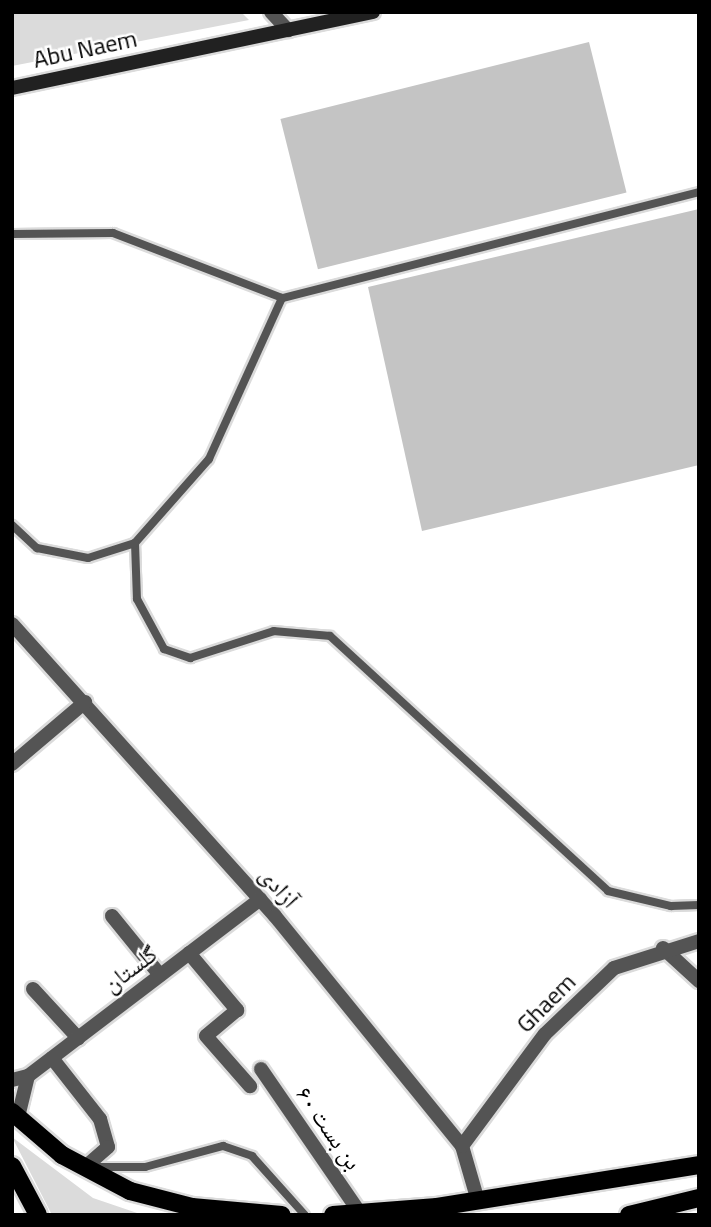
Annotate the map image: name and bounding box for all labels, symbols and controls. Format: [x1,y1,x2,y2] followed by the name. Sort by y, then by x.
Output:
[30,24,140,74] street label: Abu Naem
[253,860,305,914] street label: آزادی
[97,939,163,999] street label: گلستان
[510,967,582,1039] street label: Ghaem
[290,1081,368,1175] street label: بن بست ۶۰

